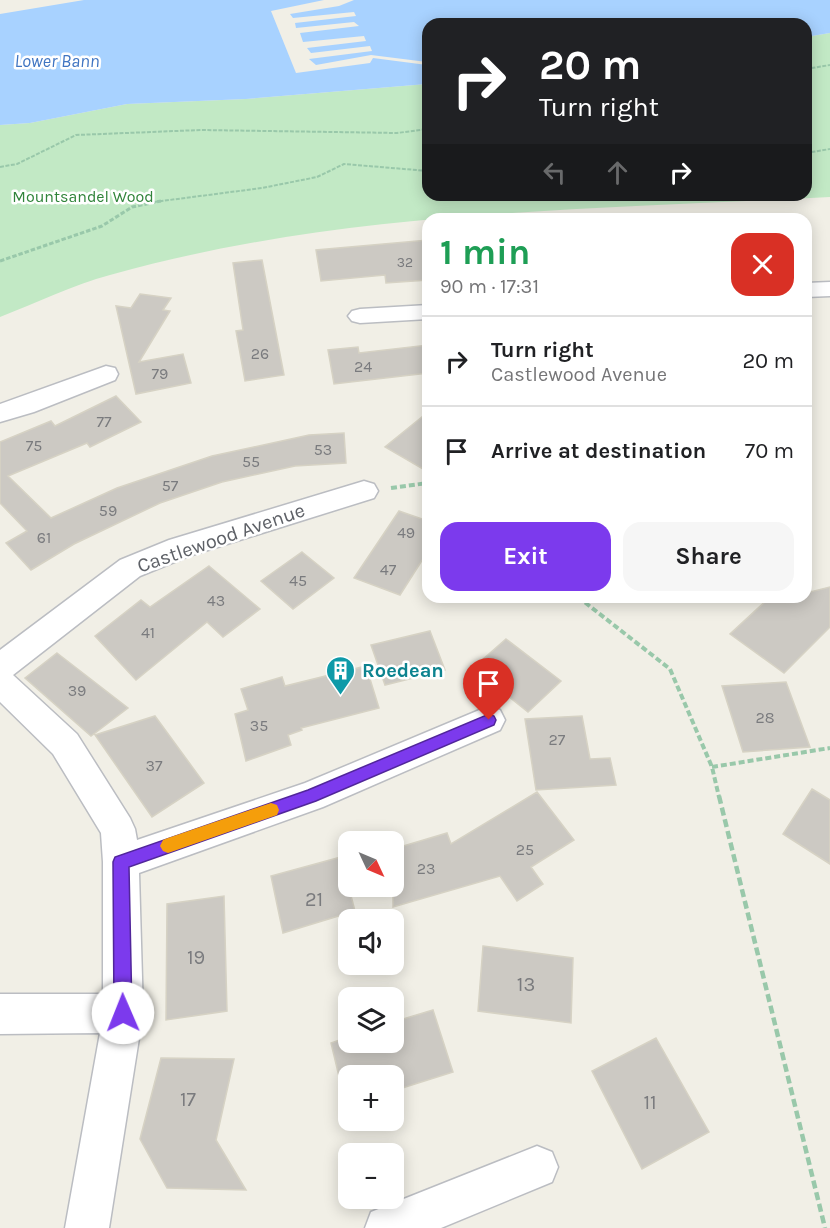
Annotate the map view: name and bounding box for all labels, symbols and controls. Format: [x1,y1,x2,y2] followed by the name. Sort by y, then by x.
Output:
[539,40,641,90] text: 20 m
[440,42,518,120] icon: right
[14,50,100,72] water label: Lower Bann
[539,91,659,123] text: Turn right
[538,156,571,189] icon: left
[601,156,634,189] icon: ahead
[664,156,697,189] icon: right
[12,187,154,206] park label: Mountsandel Wood
[440,231,530,273] text: 1 min
[731,233,794,296] button: close
[397,254,413,271] house number: 32
[440,275,539,298] text: 90 m · 17:31
[491,337,594,363] text: Turn right
[251,344,269,363] house number: 26
[440,345,473,378] icon: right
[742,348,794,374] text: 20 m
[354,357,372,376] house number: 24
[491,363,667,386] text: Castlewood Avenue
[152,364,168,383] house number: 79
[96,412,112,431] house number: 77
[440,435,473,468] icon: arrive
[26,436,42,455] house number: 75
[491,438,706,464] text: Arrive at destination
[745,438,794,464] text: 70 m
[314,440,332,459] house number: 53
[242,452,260,471] house number: 55
[162,476,179,495] house number: 57
[134,498,308,578] street label: Castlewood Avenue
[99,501,117,520] house number: 59
[440,522,611,591] button: Exit
[623,522,794,591] button: Share
[397,523,415,542] house number: 49
[37,528,51,547] house number: 61
[380,560,397,579] house number: 47
[289,571,307,590] house number: 45
[207,591,225,610] house number: 43
[141,623,155,642] house number: 41
[325,654,357,696] building icon: Roedean
[463,658,514,720] pin
[362,659,444,682] place label: Roedean
[472,667,505,700] icon: arrive
[68,681,86,700] house number: 39
[755,708,775,727] house number: 28
[250,716,268,735] house number: 35
[549,730,566,749] house number: 27
[146,756,163,775] house number: 37
[338,831,404,897] north arrow
[338,831,404,1209] map controls
[516,840,534,859] house number: 25
[417,859,435,878] house number: 23
[305,888,323,911] house number: 21
[338,909,404,975] button: sound
[187,946,205,969] house number: 19
[517,973,535,996] house number: 13
[91,981,155,1045] position arrow
[338,987,404,1053] button: layers
[338,1065,404,1131] button: +
[180,1088,197,1111] house number: 17
[643,1091,657,1114] house number: 11
[338,1143,404,1209] button: −

